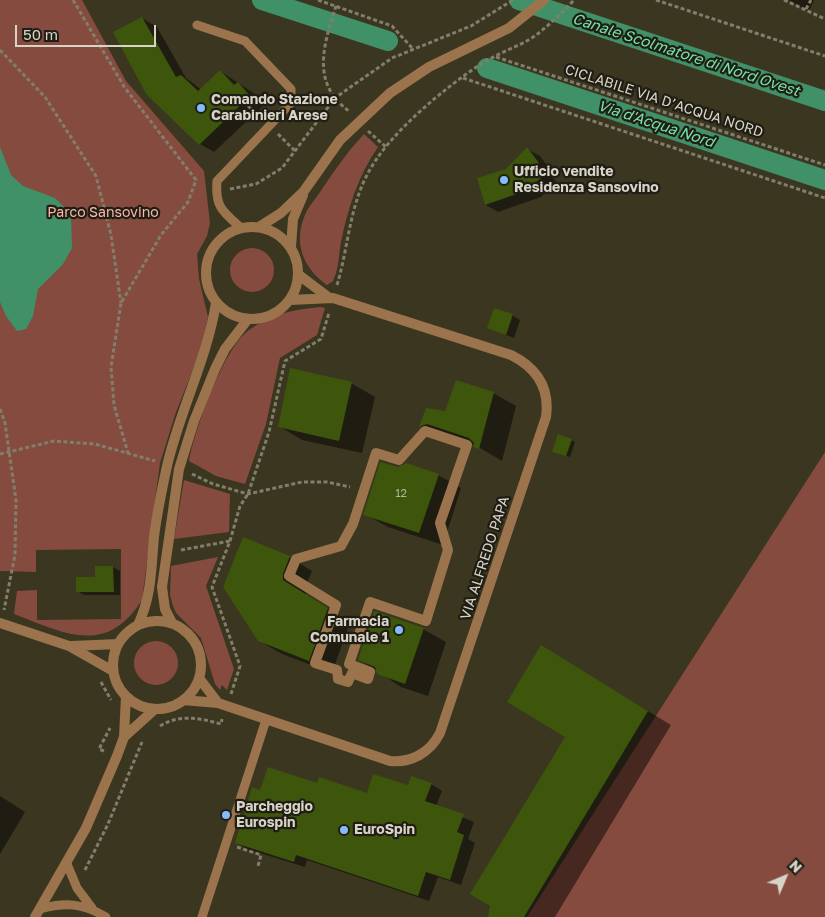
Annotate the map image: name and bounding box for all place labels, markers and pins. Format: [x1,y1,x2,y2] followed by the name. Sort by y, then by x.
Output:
[211,92,338,124] place label: Comando Stazione Carabinieri Arese
[195,102,207,114] marker: Comando Stazione Carabinieri Arese
[514,164,659,196] place label: Ufficio vendite Residenza Sansovino
[498,174,510,186] marker: Ufficio vendite Residenza Sansovino
[310,614,389,646] place label: Farmacia Comunale 1
[393,624,405,636] marker: Farmacia Comunale 1
[236,799,313,832] place label: Parcheggio Eurospin
[220,809,232,821] marker: Parcheggio Eurospin
[354,822,415,838] place label: EuroSpin
[338,824,350,836] marker: EuroSpin

